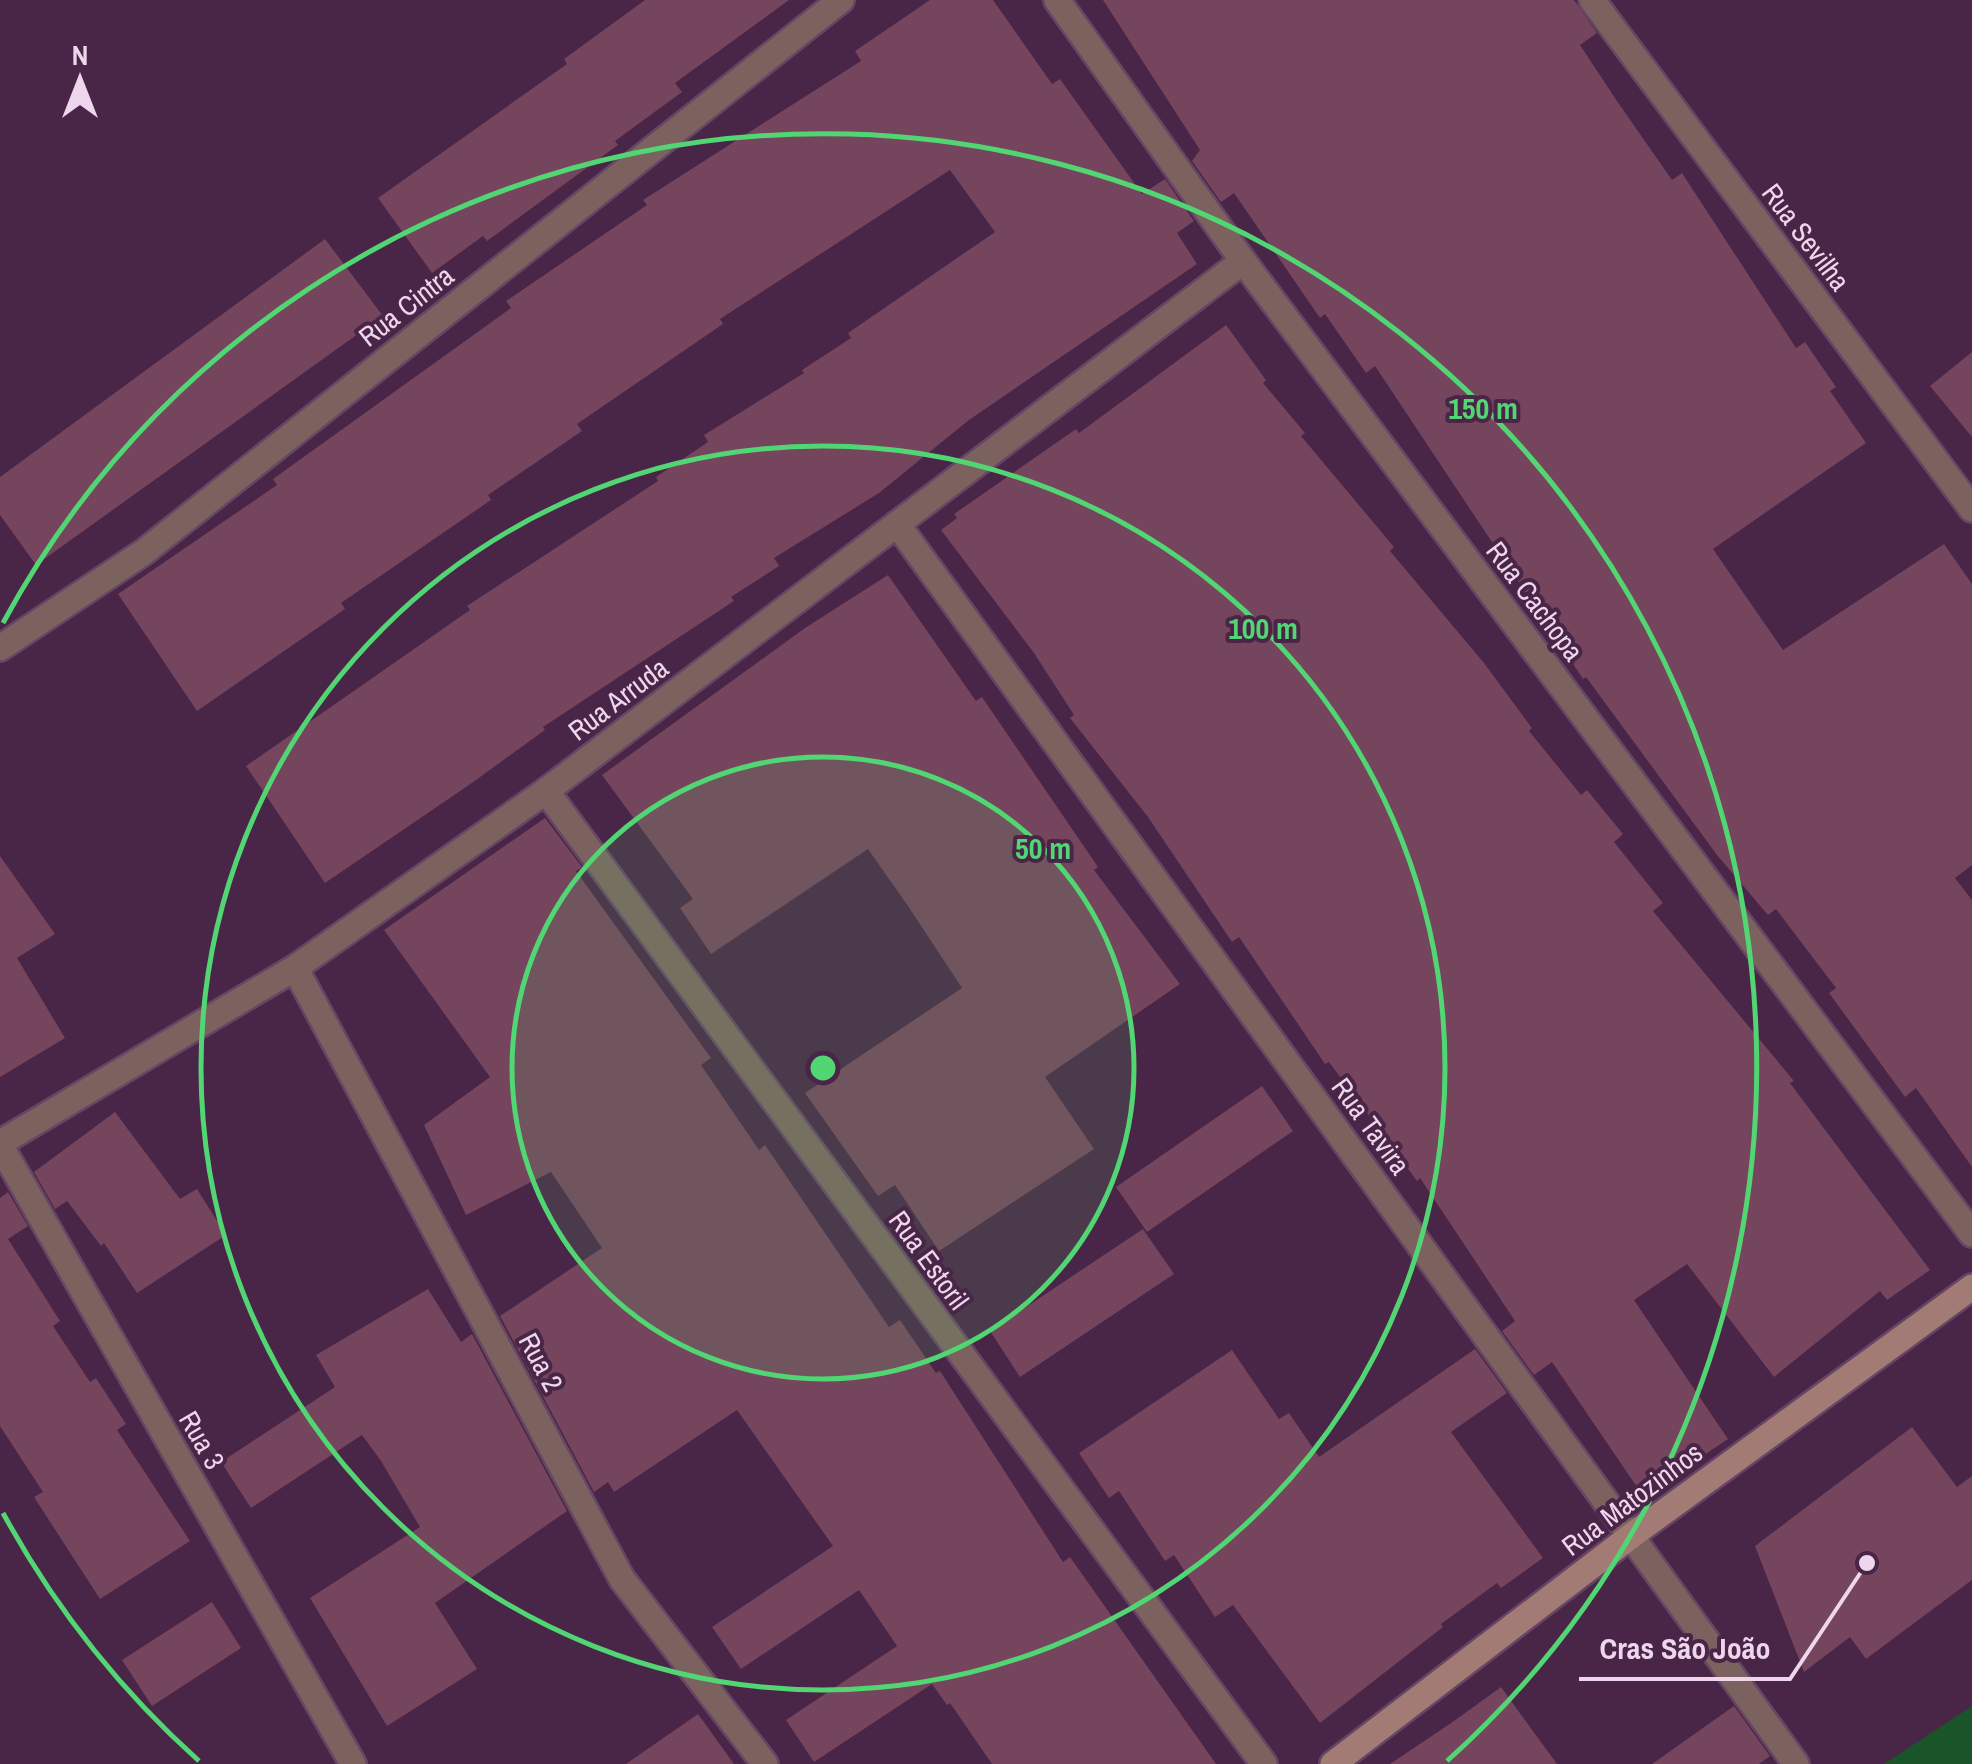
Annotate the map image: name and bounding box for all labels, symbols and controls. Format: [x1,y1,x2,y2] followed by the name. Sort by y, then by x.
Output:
[30,30,130,130] north arrow
[72,36,88,74] text: N
[1753,176,1859,299] street label: Rua Sevilha
[351,257,462,355] street label: Rua Cintra
[1448,388,1518,428] text: 150 m
[1478,533,1593,669] street label: Rua Cachopa
[1228,608,1298,648] text: 100 m
[560,649,676,749] street label: Rua Arruda
[1015,828,1071,868] text: 50 m
[805,1050,841,1086] centre of rings
[1323,1070,1419,1182] street label: Rua Tavira
[880,1203,978,1317] street label: Rua Estoril
[510,1326,572,1398] street label: Rua 2
[170,1404,234,1476] street label: Rua 3
[1554,1434,1710,1564] street label: Rua Matozinhos
[1579,1619,1790,1679] callout: Cras São João
[1600,1628,1770,1668] text: Cras São João

